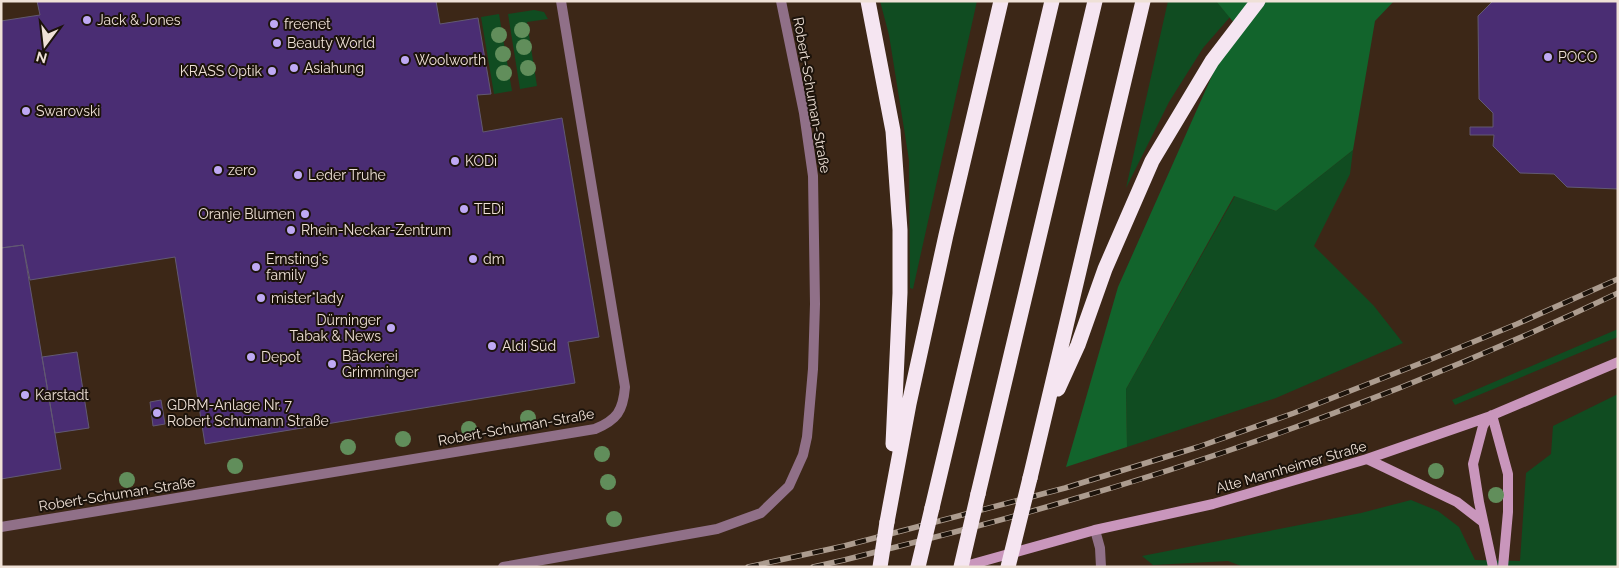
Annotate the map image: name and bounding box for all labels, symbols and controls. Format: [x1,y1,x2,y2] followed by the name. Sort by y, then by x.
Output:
[97,12,181,28] place label: Jack & Jones
[81,14,93,26] marker: Jack & Jones
[284,16,331,32] place label: freenet
[790,16,834,174] street label: Robert-Schuman-Straße
[268,18,280,30] marker: freenet
[20,20,70,70] north arrow
[287,35,375,51] place label: Beauty World
[271,37,283,49] marker: Beauty World
[34,48,49,67] text: N
[1558,49,1597,65] place label: POCO
[1542,51,1554,63] marker: POCO
[415,52,486,68] place label: Woolworth
[399,54,411,66] marker: Woolworth
[304,60,364,76] place label: Asiahung
[288,62,300,74] marker: Asiahung
[180,63,263,79] place label: KRASS Optik
[266,65,278,77] marker: KRASS Optik
[36,103,100,119] place label: Swarovski
[20,105,32,117] marker: Swarovski
[465,153,497,169] place label: KODi
[449,155,461,167] marker: KODi
[228,162,256,178] place label: zero
[212,164,224,176] marker: zero
[308,167,386,183] place label: Leder Truhe
[292,169,304,181] marker: Leder Truhe
[474,201,504,217] place label: TEDi
[458,203,470,215] marker: TEDi
[198,206,295,222] place label: Oranje Blumen
[299,208,311,220] marker: Oranje Blumen
[301,222,451,238] place label: Rhein-Neckar-Zentrum
[285,224,297,236] marker: Rhein-Neckar-Zentrum
[266,251,328,283] place label: Ernsting's family
[483,251,505,267] place label: dm
[467,253,479,265] marker: dm
[250,261,262,273] marker: Ernsting's family
[271,290,344,306] place label: mister*lady
[255,292,267,304] marker: mister*lady
[289,312,381,344] place label: Dürninger Tabak & News
[385,322,397,334] marker: Dürninger Tabak & News
[502,338,556,354] place label: Aldi Süd
[486,340,498,352] marker: Aldi Süd
[342,348,419,380] place label: Bäckerei Grimminger
[261,349,301,365] place label: Depot
[245,351,257,363] marker: Depot
[326,358,338,370] marker: Bäckerei Grimminger
[35,387,89,403] place label: Karstadt
[19,389,31,401] marker: Karstadt
[167,397,329,429] place label: GDRM-Anlage Nr. 7 Robert Schumann Straße
[437,405,595,449] street label: Robert-Schuman-Straße
[151,407,163,419] marker: GDRM-Anlage Nr. 7 Robert Schumann Straße
[1214,438,1368,496] street label: Alte Mannheimer Straße
[38,474,196,514] street label: Robert-Schuman-Straße

